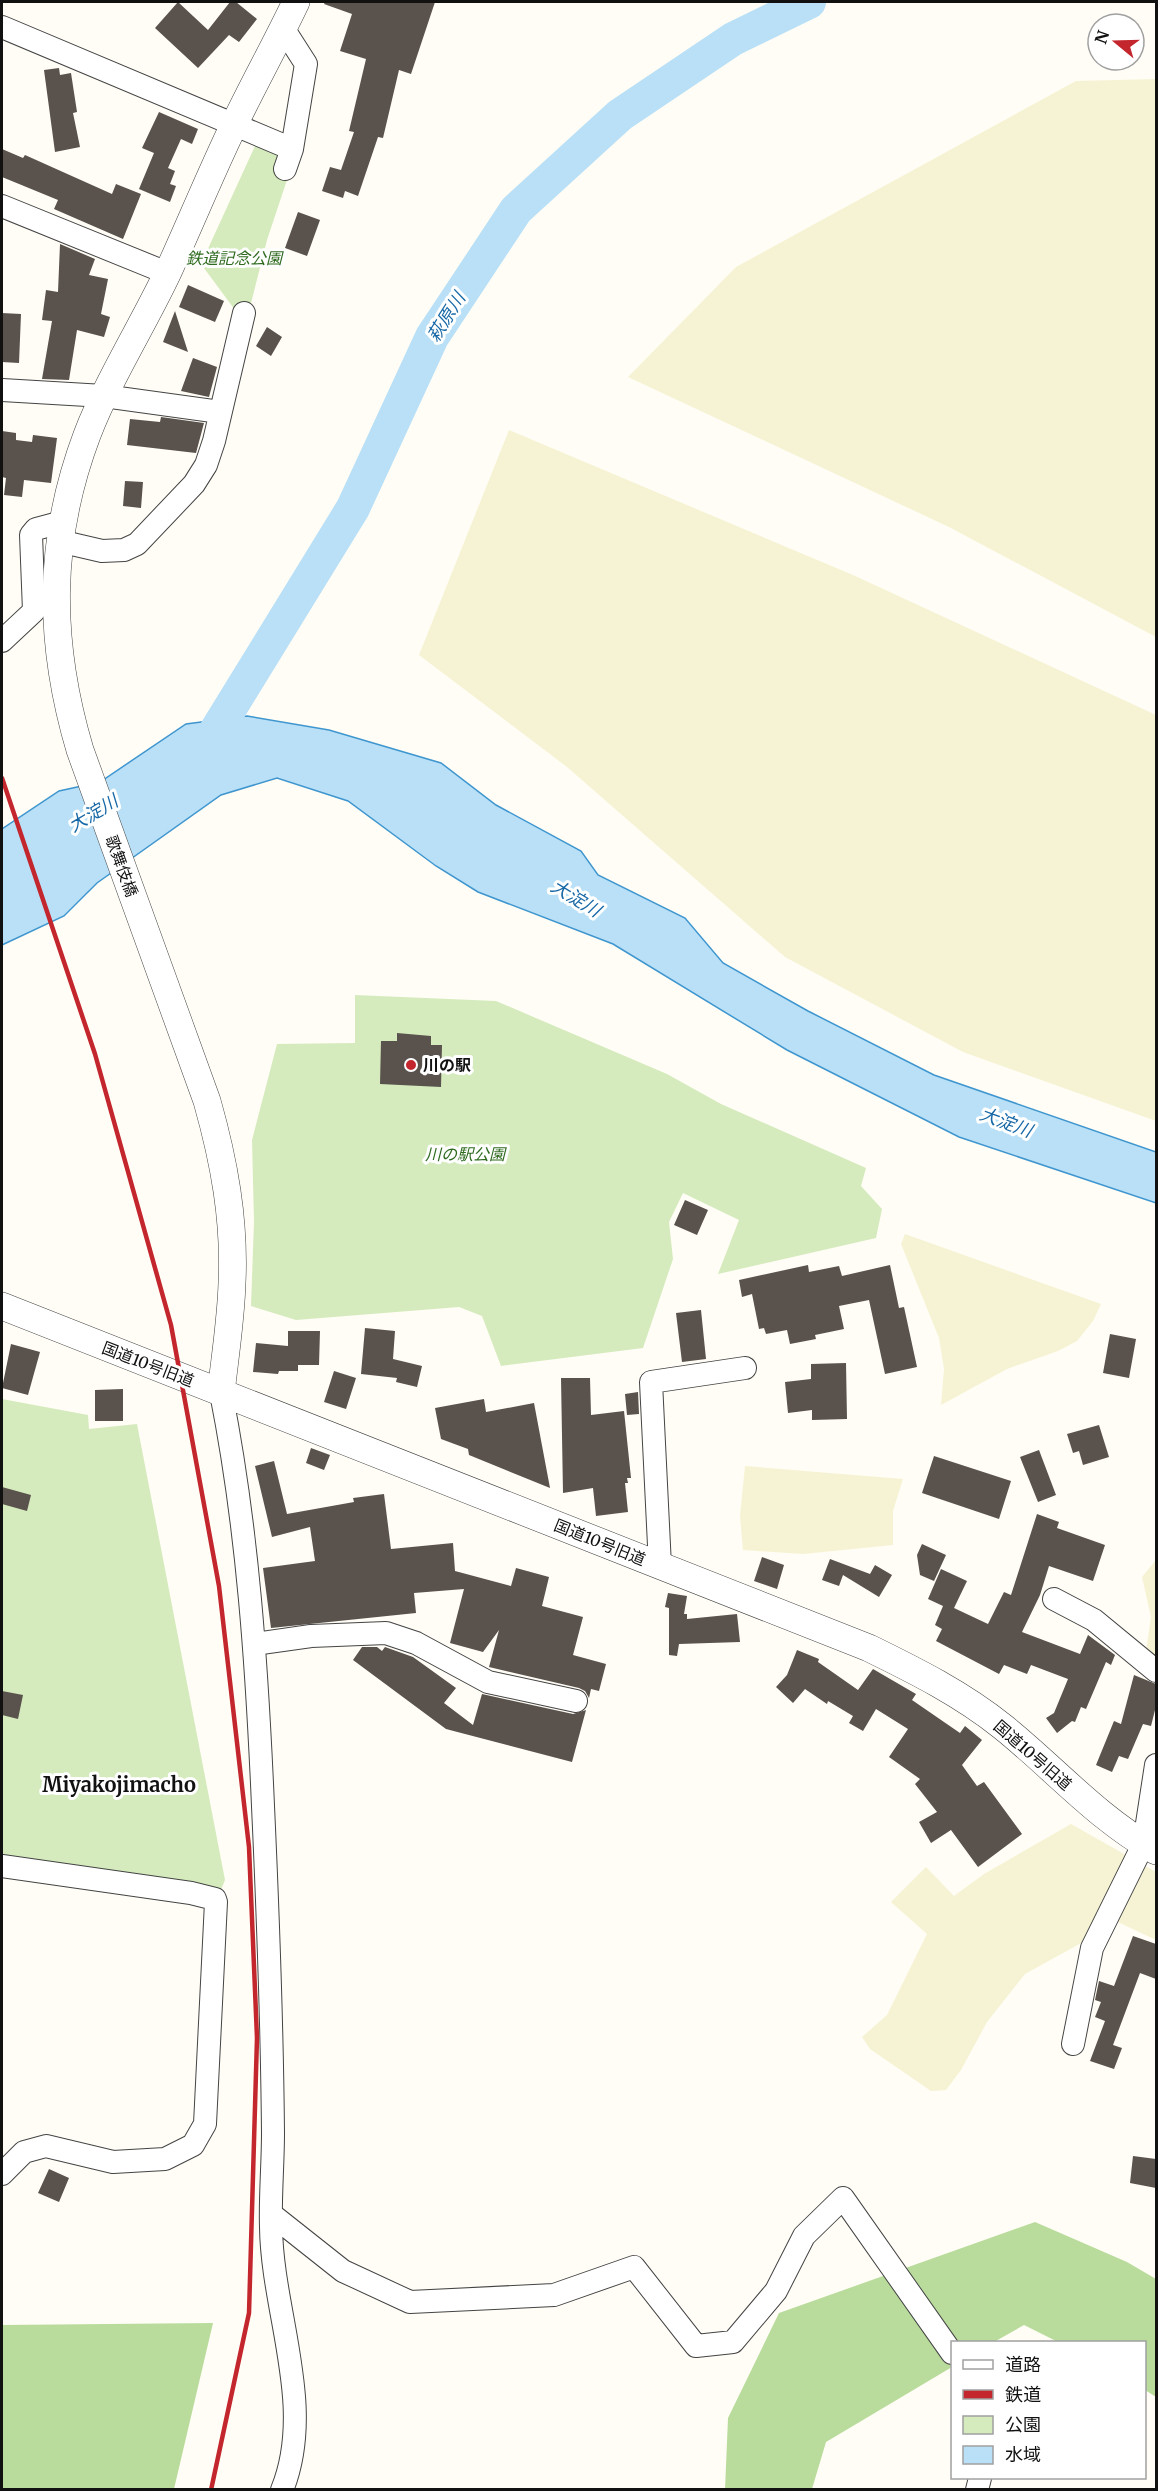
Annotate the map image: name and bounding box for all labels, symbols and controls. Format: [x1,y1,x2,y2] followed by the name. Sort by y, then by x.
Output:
[1086,12,1146,72] north arrow
[1090,28,1113,46] text: N
[186,248,284,268] park label: 鉄道記念公園
[422,286,471,346] water label: 萩原川
[64,788,124,837] water label: 大淀川
[102,833,142,899] street label: 歌舞伎橋
[547,874,607,923] water label: 大淀川
[423,1055,471,1075] place label: 川の駅
[404,1058,418,1072] marker: 川の駅
[977,1102,1037,1143] water label: 大淀川
[425,1144,507,1164] park label: 川の駅公園
[99,1337,197,1391] street label: 国道10号旧道
[551,1515,649,1569] street label: 国道10号旧道
[990,1716,1076,1794] street label: 国道10号旧道
[42,1772,196,1797] district label: Miyakojimacho
[951,2341,1146,2479] legend
[1005,2353,1041,2376] text: 道路
[1005,2383,1041,2406] text: 鉄道
[1005,2413,1041,2436] text: 公園
[1005,2443,1041,2466] text: 水域

